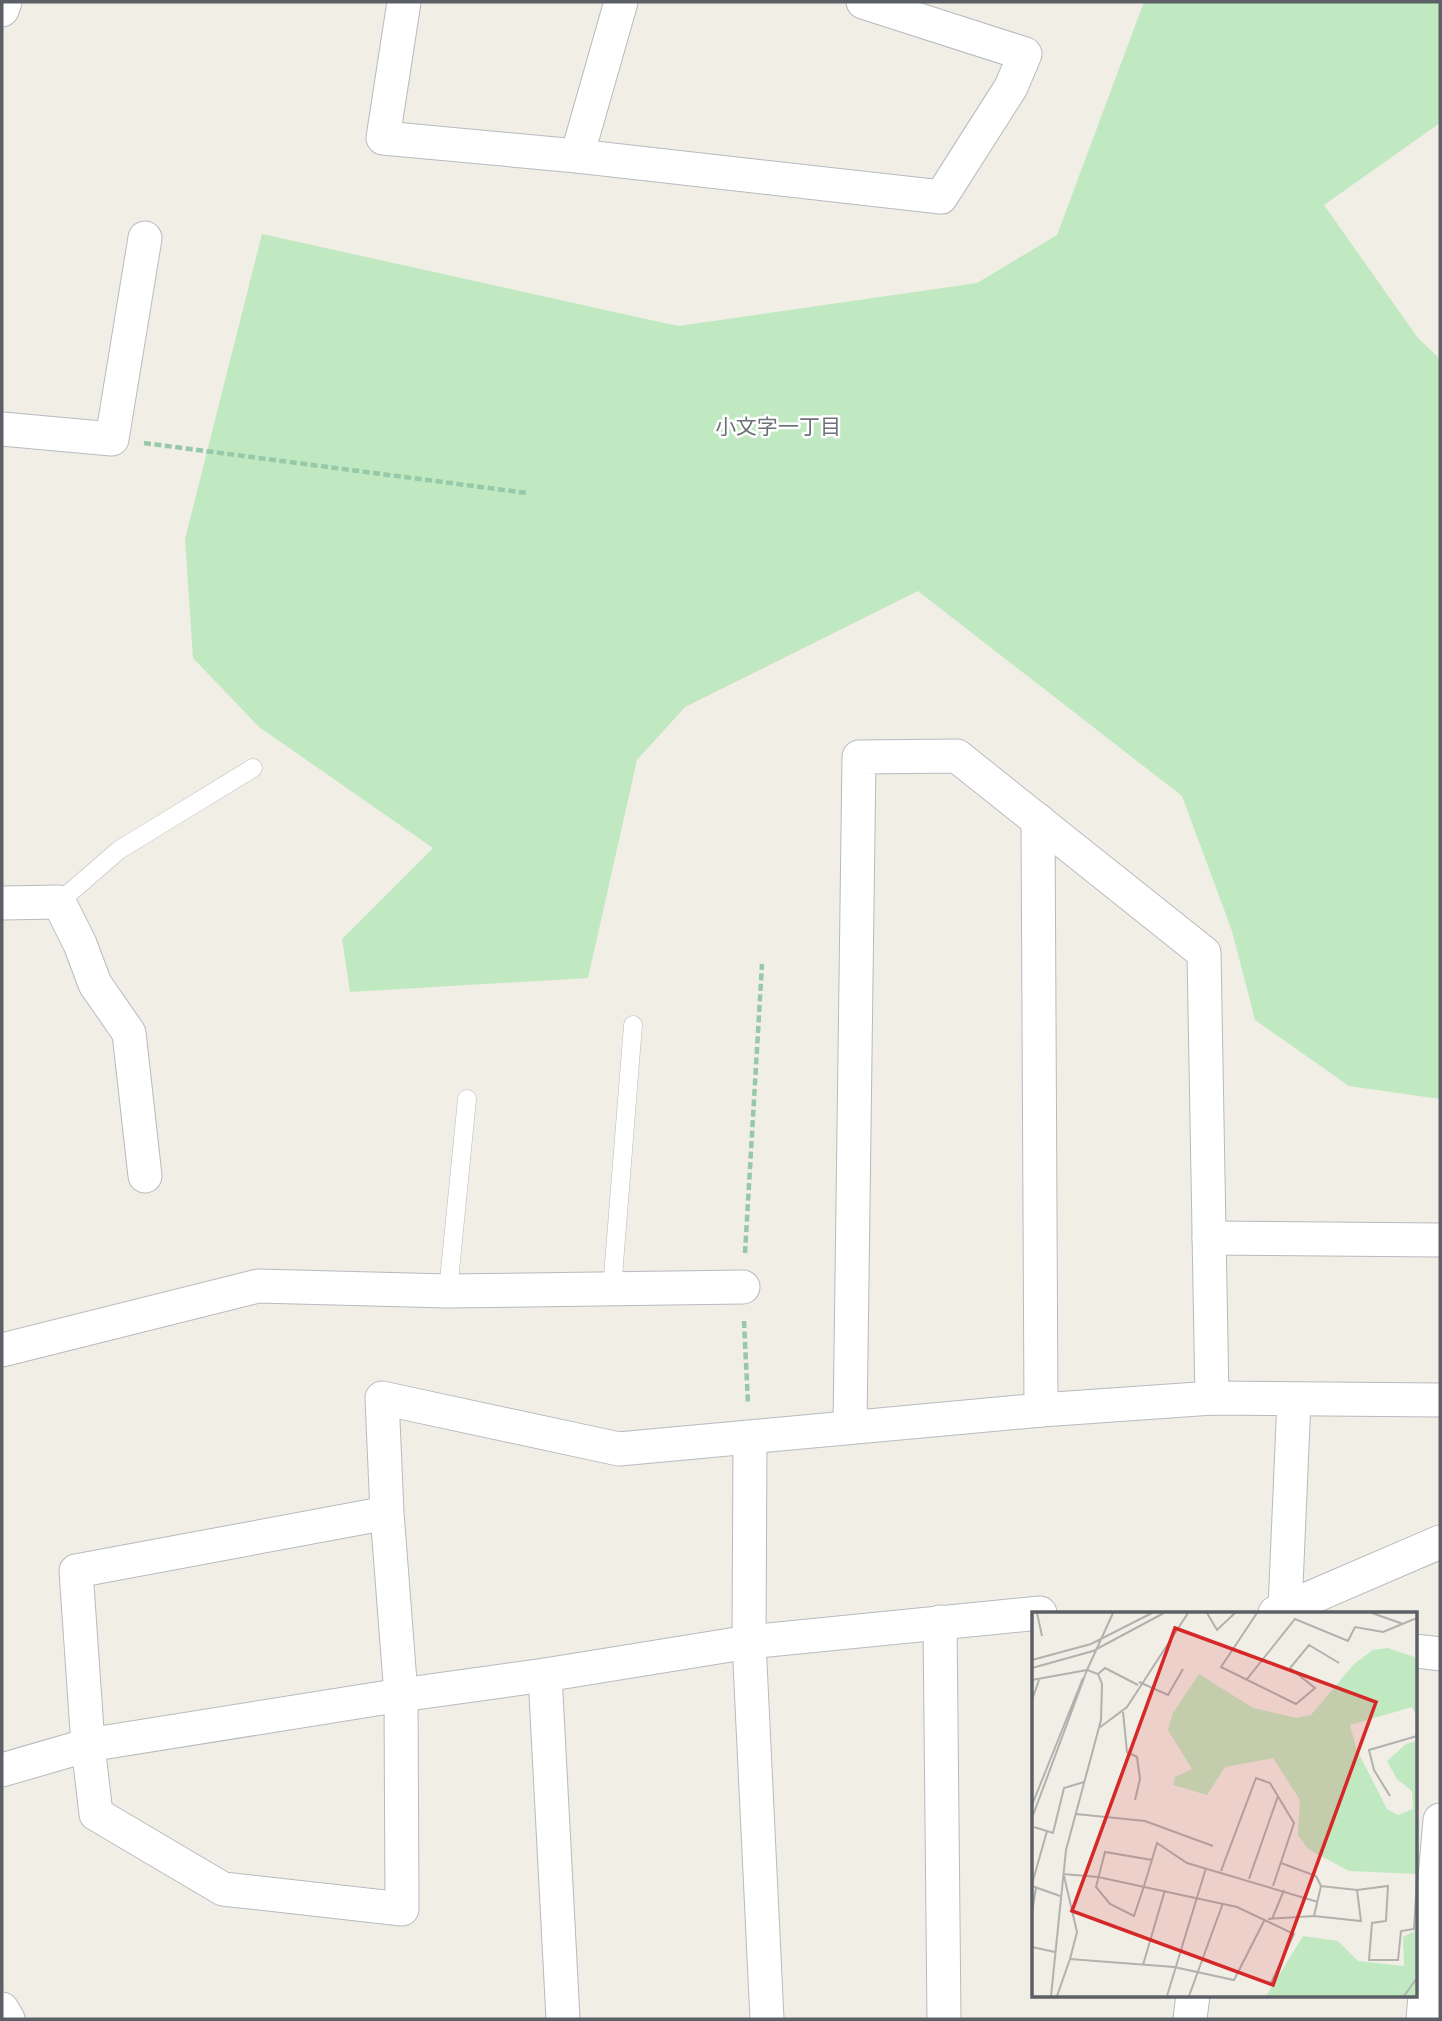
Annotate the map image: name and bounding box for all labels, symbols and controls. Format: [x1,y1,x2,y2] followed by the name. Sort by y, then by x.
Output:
[715,412,841,442] district label: 小文字一丁目
[1032,1612,1418,1996] inset map

